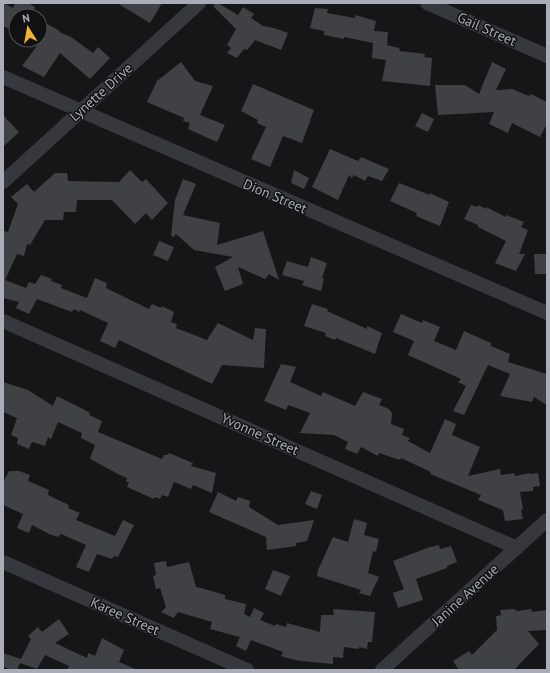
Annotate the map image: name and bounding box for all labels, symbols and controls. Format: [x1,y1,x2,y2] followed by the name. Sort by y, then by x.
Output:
[8,8,48,48] north arrow
[455,8,520,50] street label: Gail Street
[21,11,31,26] text: N
[66,59,136,125] street label: Lynette Drive
[240,175,310,218] street label: Dion Street
[218,409,302,459] street label: Yvonne Street
[427,560,502,631] street label: Janine Avenue
[88,593,162,639] street label: Karee Street

